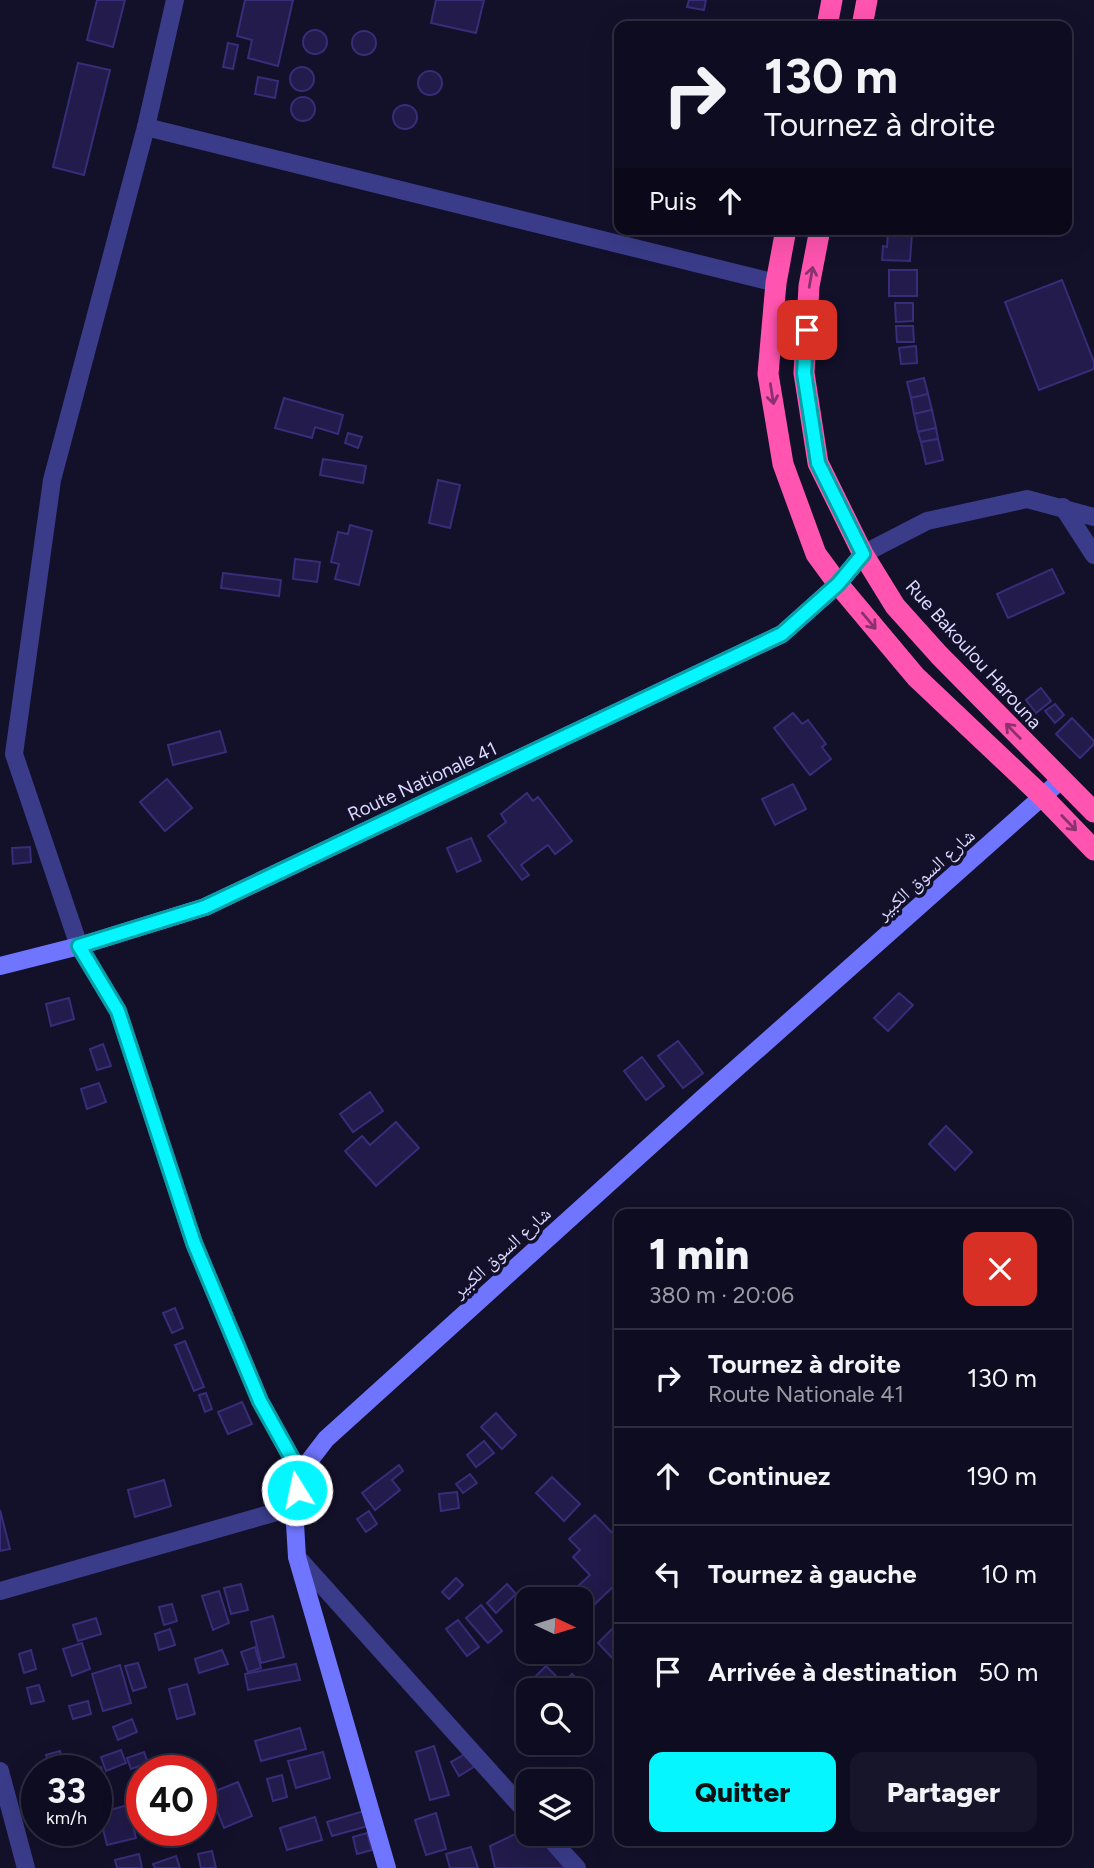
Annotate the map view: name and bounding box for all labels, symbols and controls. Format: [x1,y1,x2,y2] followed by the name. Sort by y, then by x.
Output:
[764,46,898,105] text: 130 m
[649,49,740,140] icon: right
[764,106,995,144] text: Tournez à droite
[711,182,749,220] icon: ahead
[649,185,697,217] text: Puis
[805,266,818,289] one-way arrow
[777,300,837,360] pin
[788,311,826,349] icon: arrive
[766,382,779,405] one-way arrow
[901,575,1047,733] street label: Rue Bakoulou Harouna
[861,611,877,629] one-way arrow
[1005,723,1022,740] one-way arrow
[344,737,500,826] street label: Route Nationale 41
[1060,814,1077,831] one-way arrow
[870,824,980,925] street label: شارع السوق الكبير
[446,1202,556,1303] street label: شارع السوق الكبير
[649,1229,749,1280] text: 1 min
[963,1232,1037,1306] button: close
[649,1281,794,1309] text: 380 m · 20:06
[708,1348,901,1380] text: Tournez à droite
[649,1359,687,1397] icon: right
[967,1362,1037,1394] text: 130 m
[708,1380,904,1408] text: Route Nationale 41
[260,1453,334,1527] position arrow
[649,1457,687,1495] icon: ahead
[708,1460,830,1492] text: Continuez
[966,1460,1037,1492] text: 190 m
[649,1555,687,1593] icon: left
[708,1558,917,1590] text: Tournez à gauche
[981,1558,1037,1590] text: 10 m
[516,1587,593,1664] north arrow
[516,1587,593,1846] map controls
[649,1653,687,1691] icon: arrive
[708,1656,957,1688] text: Arrivée à destination
[978,1656,1038,1688] text: 50 m
[516,1678,593,1755] button: search
[649,1752,836,1832] button: Quitter
[850,1752,1037,1832] button: Partager
[126,1755,217,1846] speed limit sign: 40
[516,1769,593,1846] button: layers
[47,1770,86,1812] text: 33
[46,1807,87,1829] text: km/h

